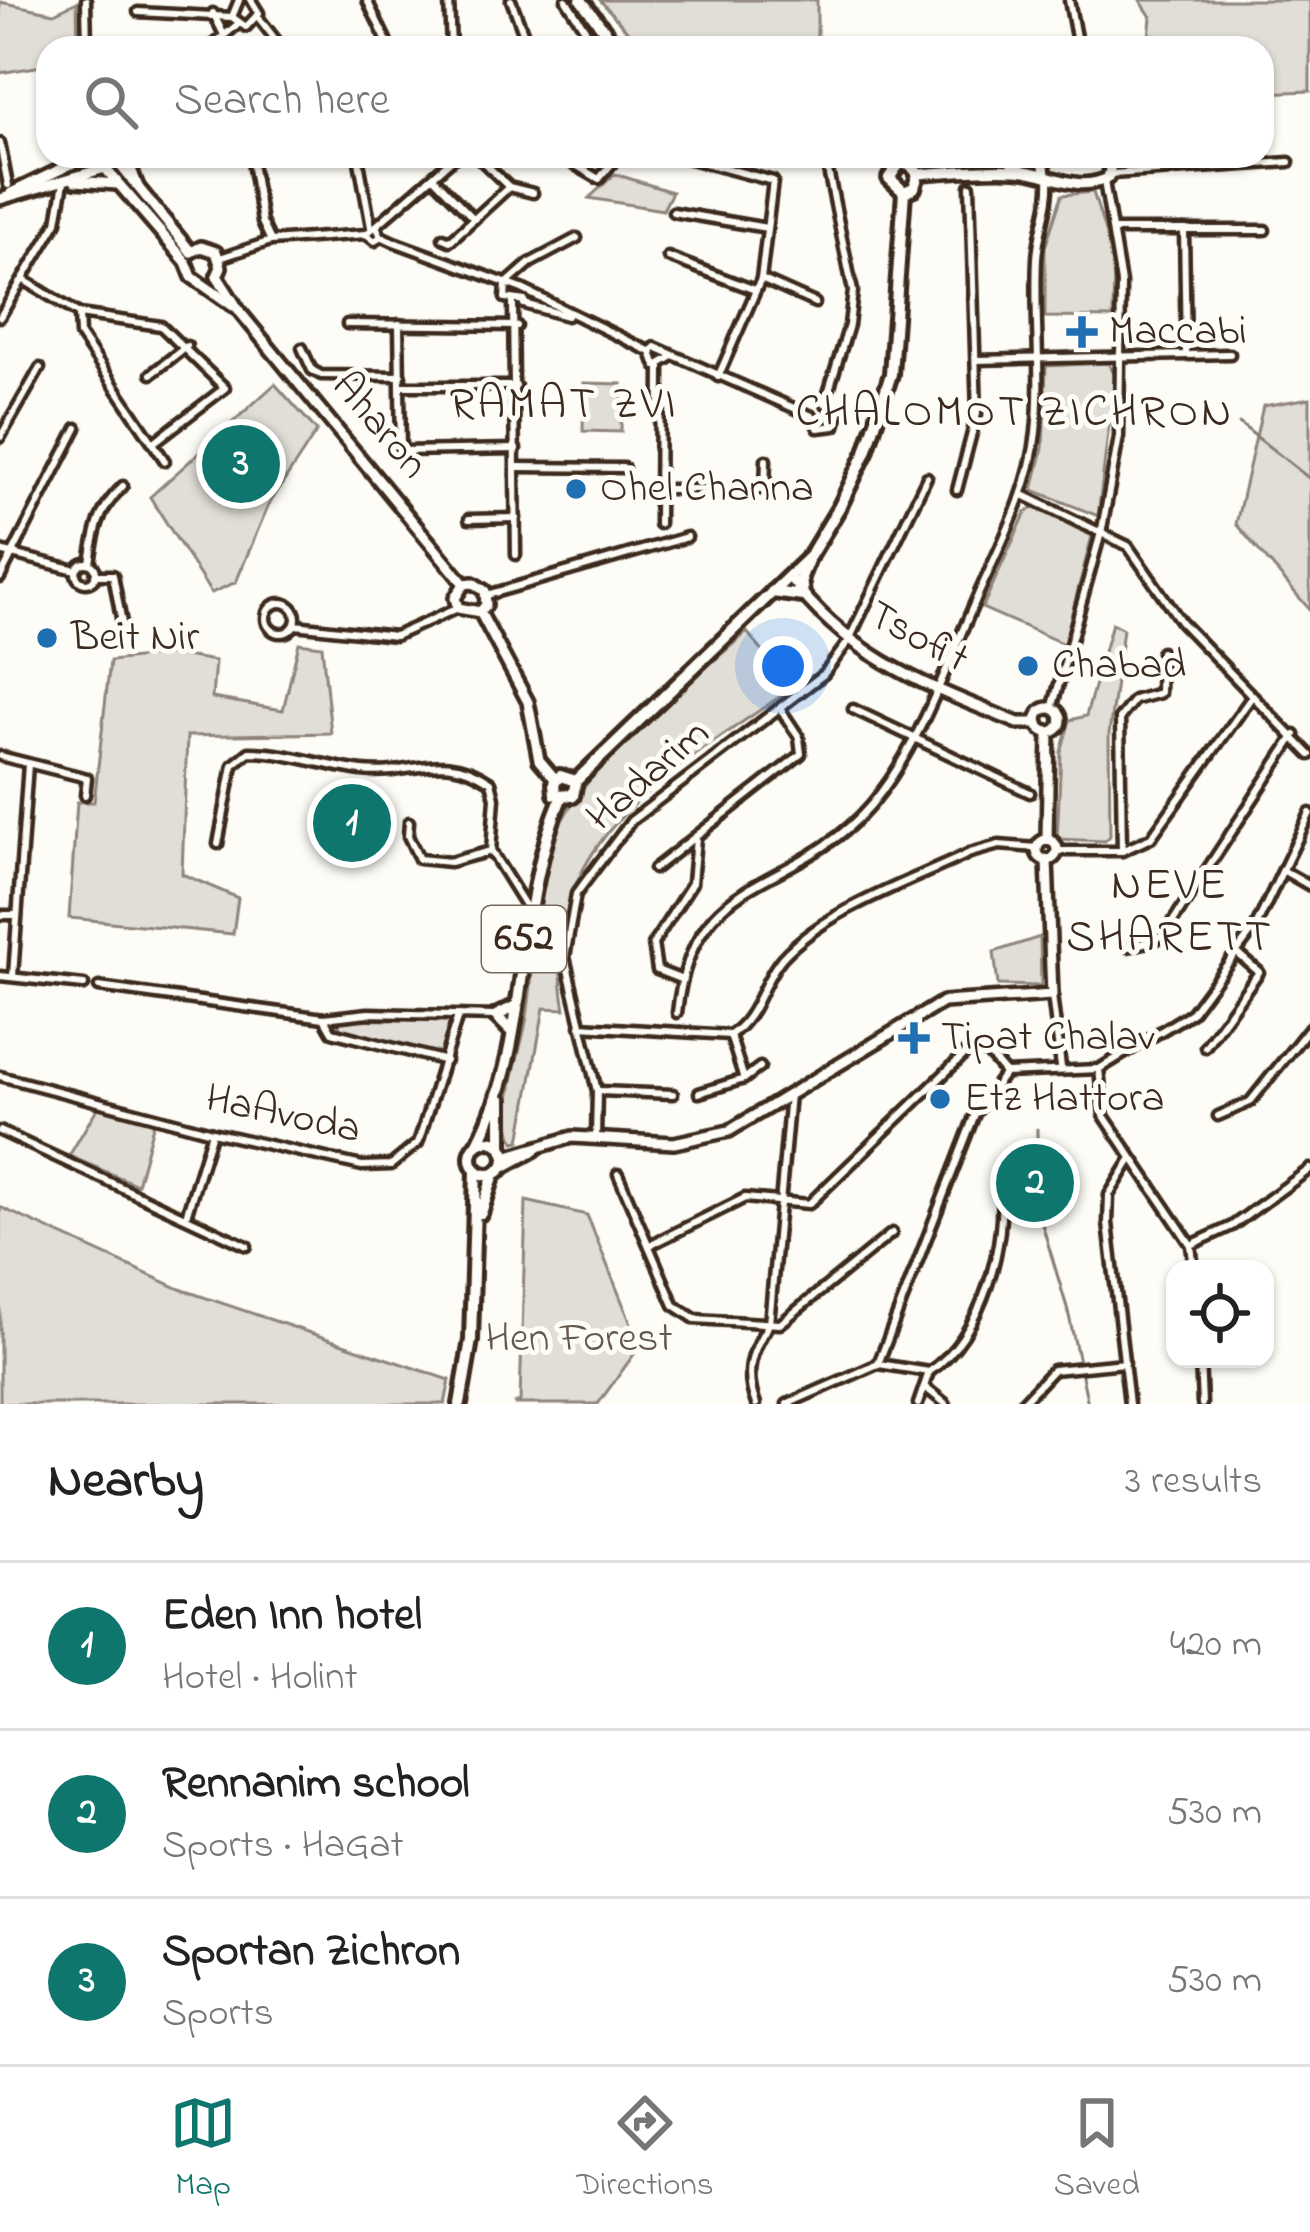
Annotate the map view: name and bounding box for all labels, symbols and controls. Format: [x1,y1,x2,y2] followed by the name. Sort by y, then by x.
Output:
[36,36,1274,168] search box
[78,69,144,135] icon: search
[174,69,390,135] text: Search here
[1109,302,1247,363] place label: Maccabi
[1066,316,1098,348] marker: Maccabi
[316,359,442,493] street label: Aharon
[450,373,678,439] district label: RAMAT ZVI
[796,381,1234,447] district label: CHALOMOT ZICHRON
[202,419,280,509] pin: 3
[600,459,814,520] place label: Ohel Channa
[563,476,589,502] marker: Ohel Channa
[857,586,979,690] street label: Tsofit
[70,608,200,669] place label: Beit Nir
[34,625,60,651] marker: Beit Nir
[753,636,813,696] your location
[1052,636,1186,697] place label: Chabad
[1015,653,1041,679] marker: Chabad
[574,705,724,847] street label: Hadarim
[313,778,391,868] pin: 1
[1066,854,1274,972] district label: NEVE SHARETT
[482,906,566,972] road number: 652
[941,1008,1155,1069] place label: Tipat Chalav
[898,1022,930,1054] marker: Tipat Chalav
[200,1069,366,1161] street label: HaAvoda
[964,1069,1165,1130] place label: Etz Hattora
[927,1086,953,1112] marker: Etz Hattora
[996,1138,1074,1228] pin: 2
[1166,1260,1274,1368] map controls
[1166,1260,1274,1368] button: locate
[485,1309,673,1370] park label: Hen Forest
[48,1445,204,1520] text: Nearby
[1125,1454,1262,1511] text: 3 results
[162,1584,422,1650] text: Eden Inn hotel
[81,1617,93,1674] text: 1
[1170,1617,1262,1674] text: 420 m
[162,1650,358,1707] text: Hotel · Holint
[162,1752,469,1818] text: Rennanim school
[77,1785,97,1842] text: 2
[1167,1785,1262,1842] text: 530 m
[162,1818,404,1875] text: Sports · HaGat
[162,1920,460,1986] text: Sportan Zichron
[79,1953,95,2010] text: 3
[1167,1953,1262,2010] text: 530 m
[162,1986,274,2043] text: Sports
[170,2090,236,2210] tab: Map
[576,2090,713,2210] tab: Directions
[1054,2090,1140,2210] tab: Saved

